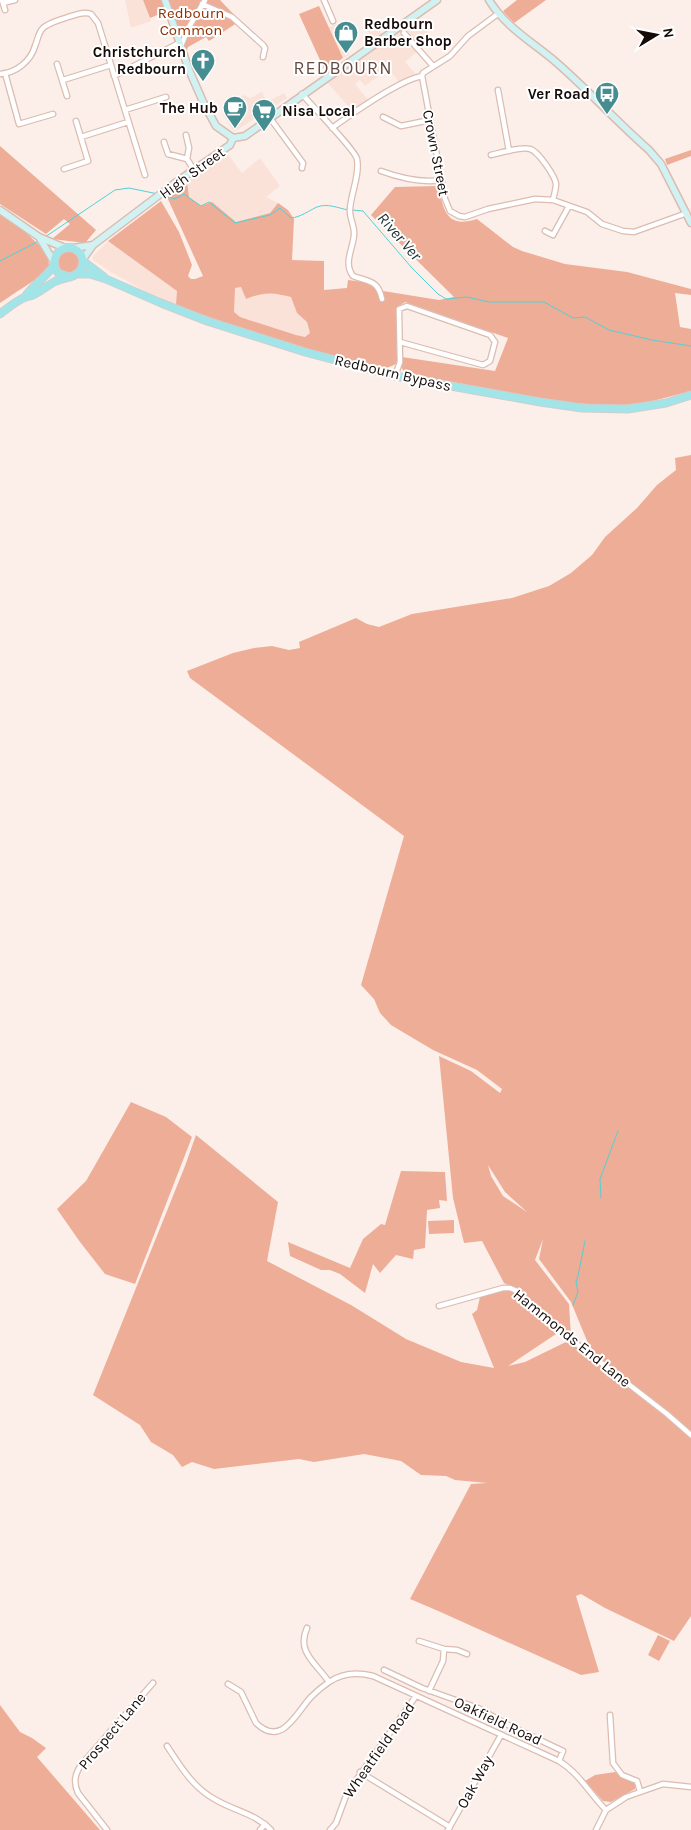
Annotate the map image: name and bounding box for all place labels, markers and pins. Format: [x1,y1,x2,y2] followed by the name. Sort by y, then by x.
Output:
[364,15,452,50] place label: Redbourn Barber Shop
[333,20,359,54] shop icon: Redbourn Barber Shop
[93,43,186,78] place label: Christchurch Redbourn
[190,48,216,82] church icon: Christchurch Redbourn
[594,81,620,115] bus stop icon: Ver Road
[528,85,590,103] place label: Ver Road
[222,95,248,129] cafe icon: The Hub
[251,98,277,132] supermarket icon: Nisa Local
[160,99,218,117] place label: The Hub
[282,102,355,120] place label: Nisa Local

